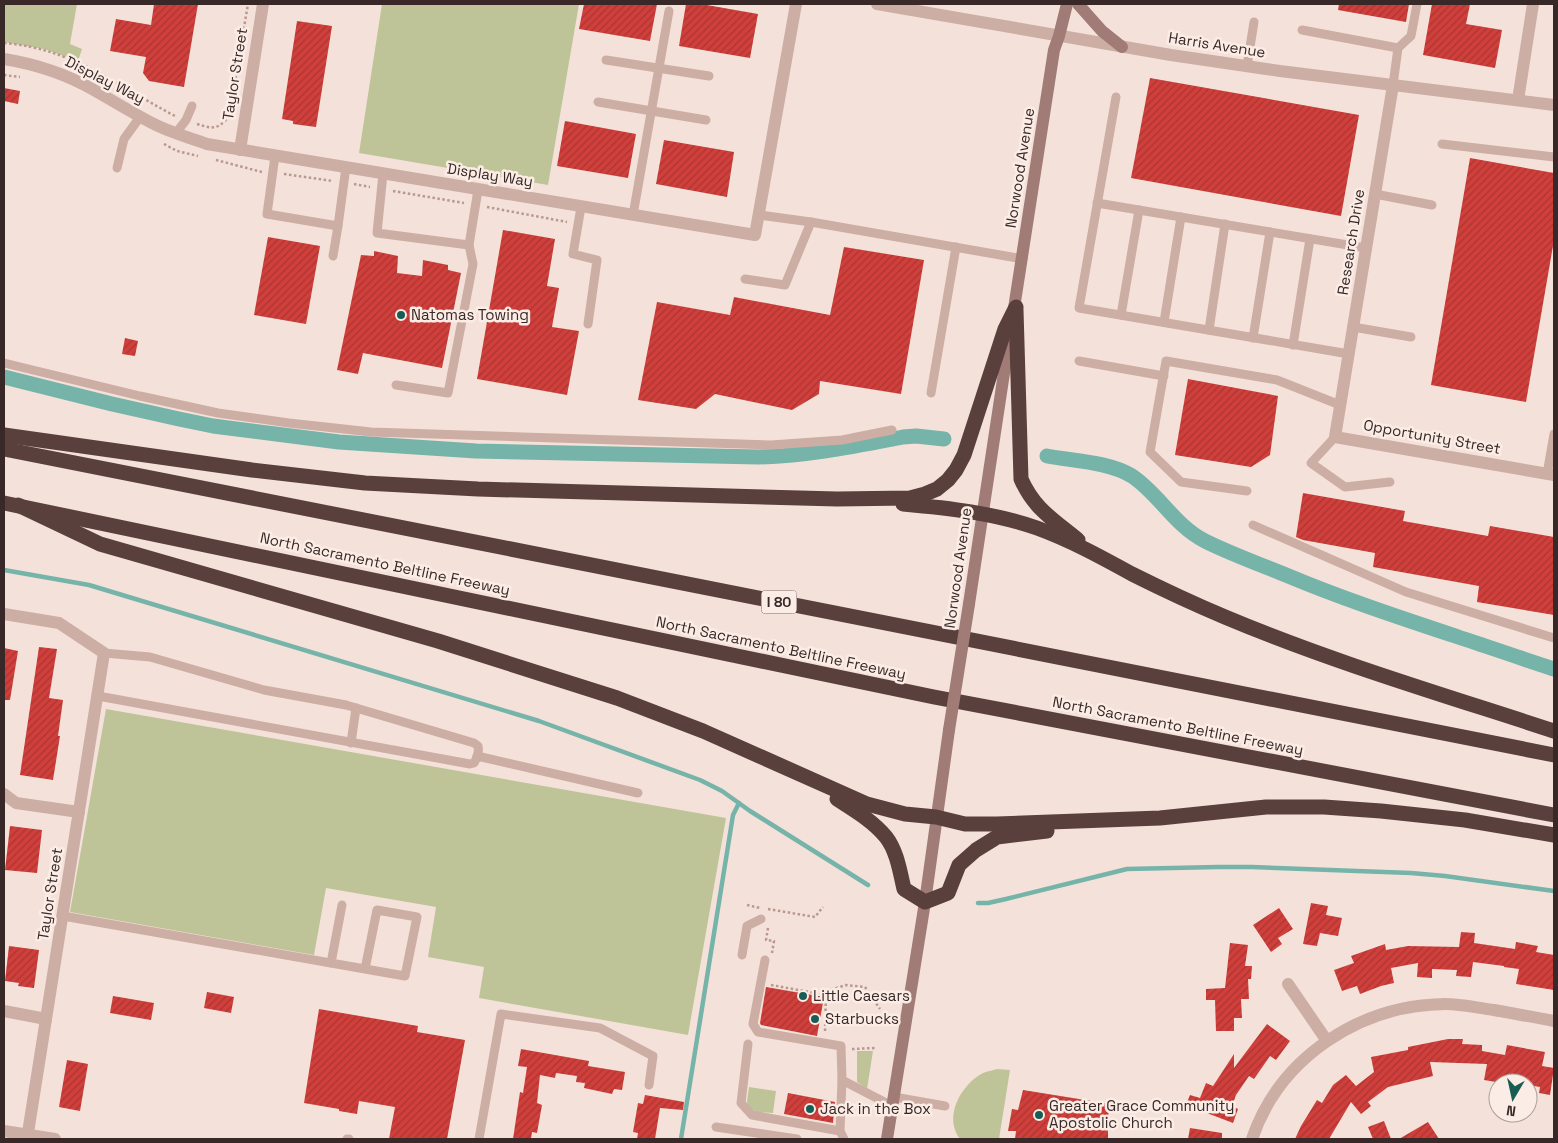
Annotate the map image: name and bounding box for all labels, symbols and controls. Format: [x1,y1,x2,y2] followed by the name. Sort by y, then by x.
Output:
[218,26,251,122] street label: Taylor Street
[1167,27,1267,62] street label: Harris Avenue
[62,51,148,108] street label: Display Way
[1001,106,1038,229] street label: Norwood Avenue
[446,158,534,191] street label: Display Way
[1333,187,1368,296] street label: Research Drive
[411,305,529,324] place label: Natomas Towing
[395,309,407,321] marker: Natomas Towing
[1362,415,1502,458] street label: Opportunity Street
[940,506,975,629] street label: Norwood Avenue
[258,528,512,599] street label: North Sacramento Beltline Freeway
[762,590,796,614] road number: I 80
[654,612,908,683] street label: North Sacramento Beltline Freeway
[1051,692,1305,759] street label: North Sacramento Beltline Freeway
[33,846,66,942] street label: Taylor Street
[813,986,910,1005] place label: Little Caesars
[797,990,809,1002] marker: Little Caesars
[825,1009,899,1028] place label: Starbucks
[809,1013,821,1025] marker: Starbucks
[1488,1073,1538,1123] north arrow
[1049,1096,1234,1132] place label: Greater Grace Community Apostolic Church
[820,1099,931,1118] place label: Jack in the Box
[1505,1101,1517,1120] text: N
[804,1103,816,1115] marker: Jack in the Box
[1033,1109,1045,1121] marker: Greater Grace Community Apostolic Church

